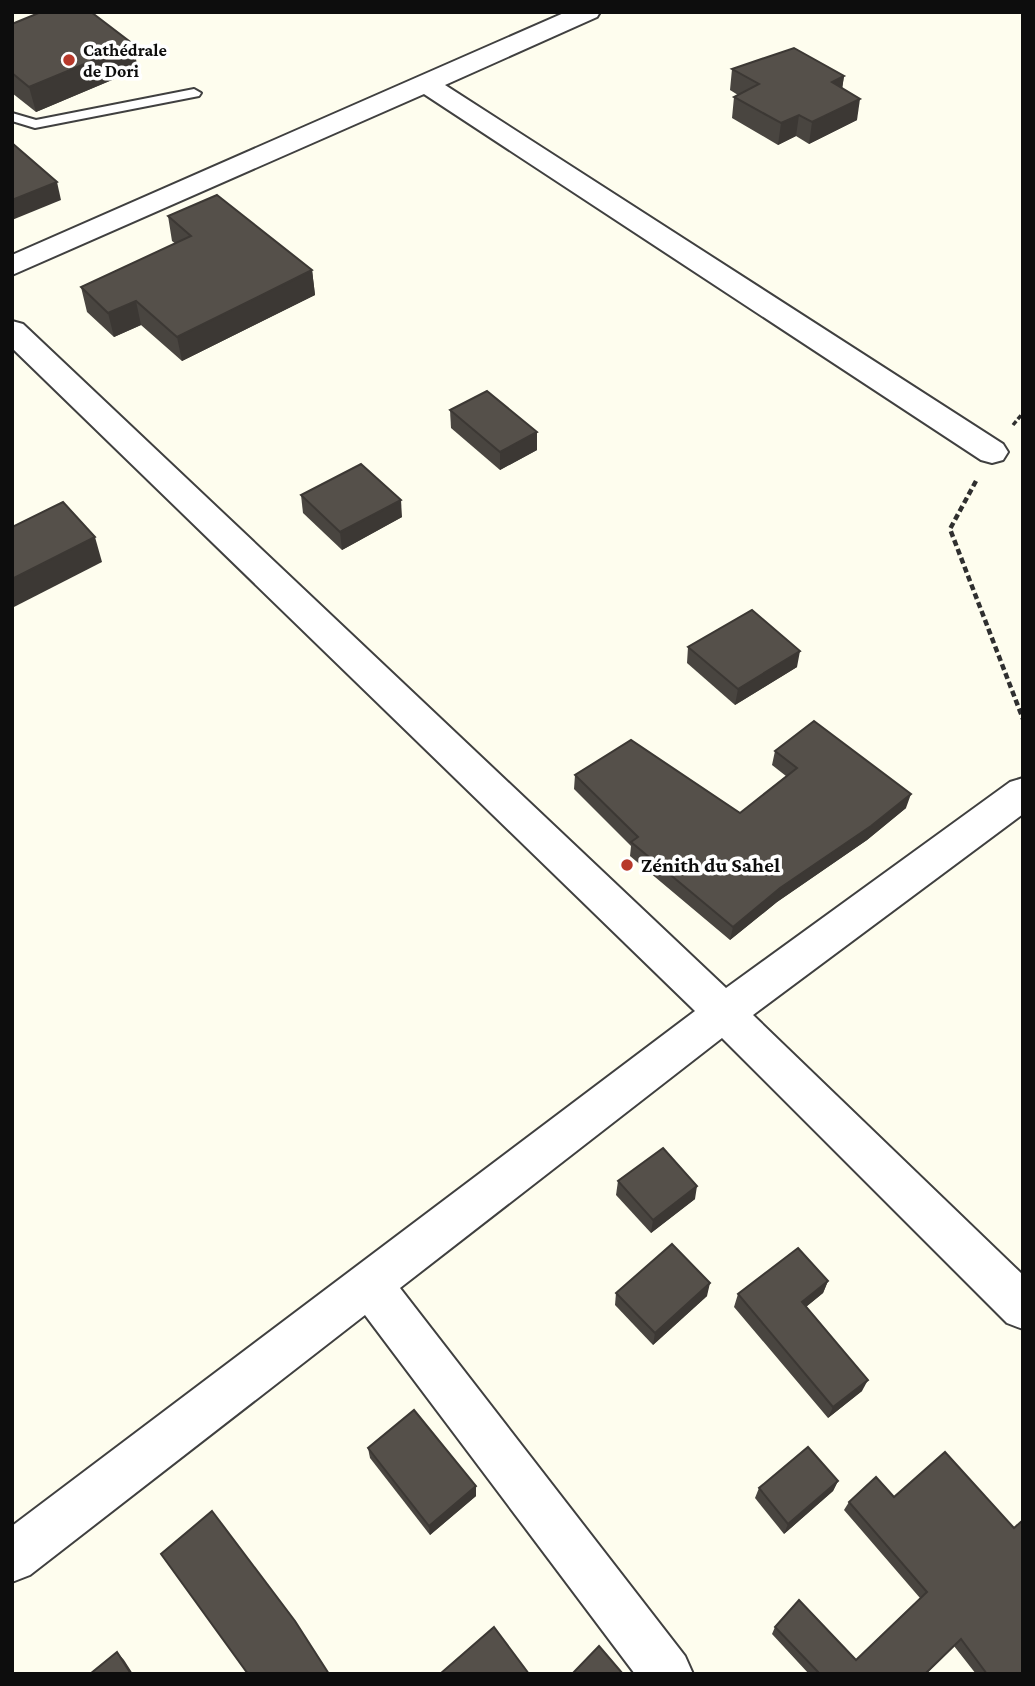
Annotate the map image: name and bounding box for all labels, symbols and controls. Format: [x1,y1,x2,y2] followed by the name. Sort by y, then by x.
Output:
[83,40,167,81] place label: Cathédrale de Dori
[61,52,77,68] marker: Cathédrale de Dori
[641,853,780,877] place label: Zénith du Sahel
[619,857,635,873] marker: Zénith du Sahel

